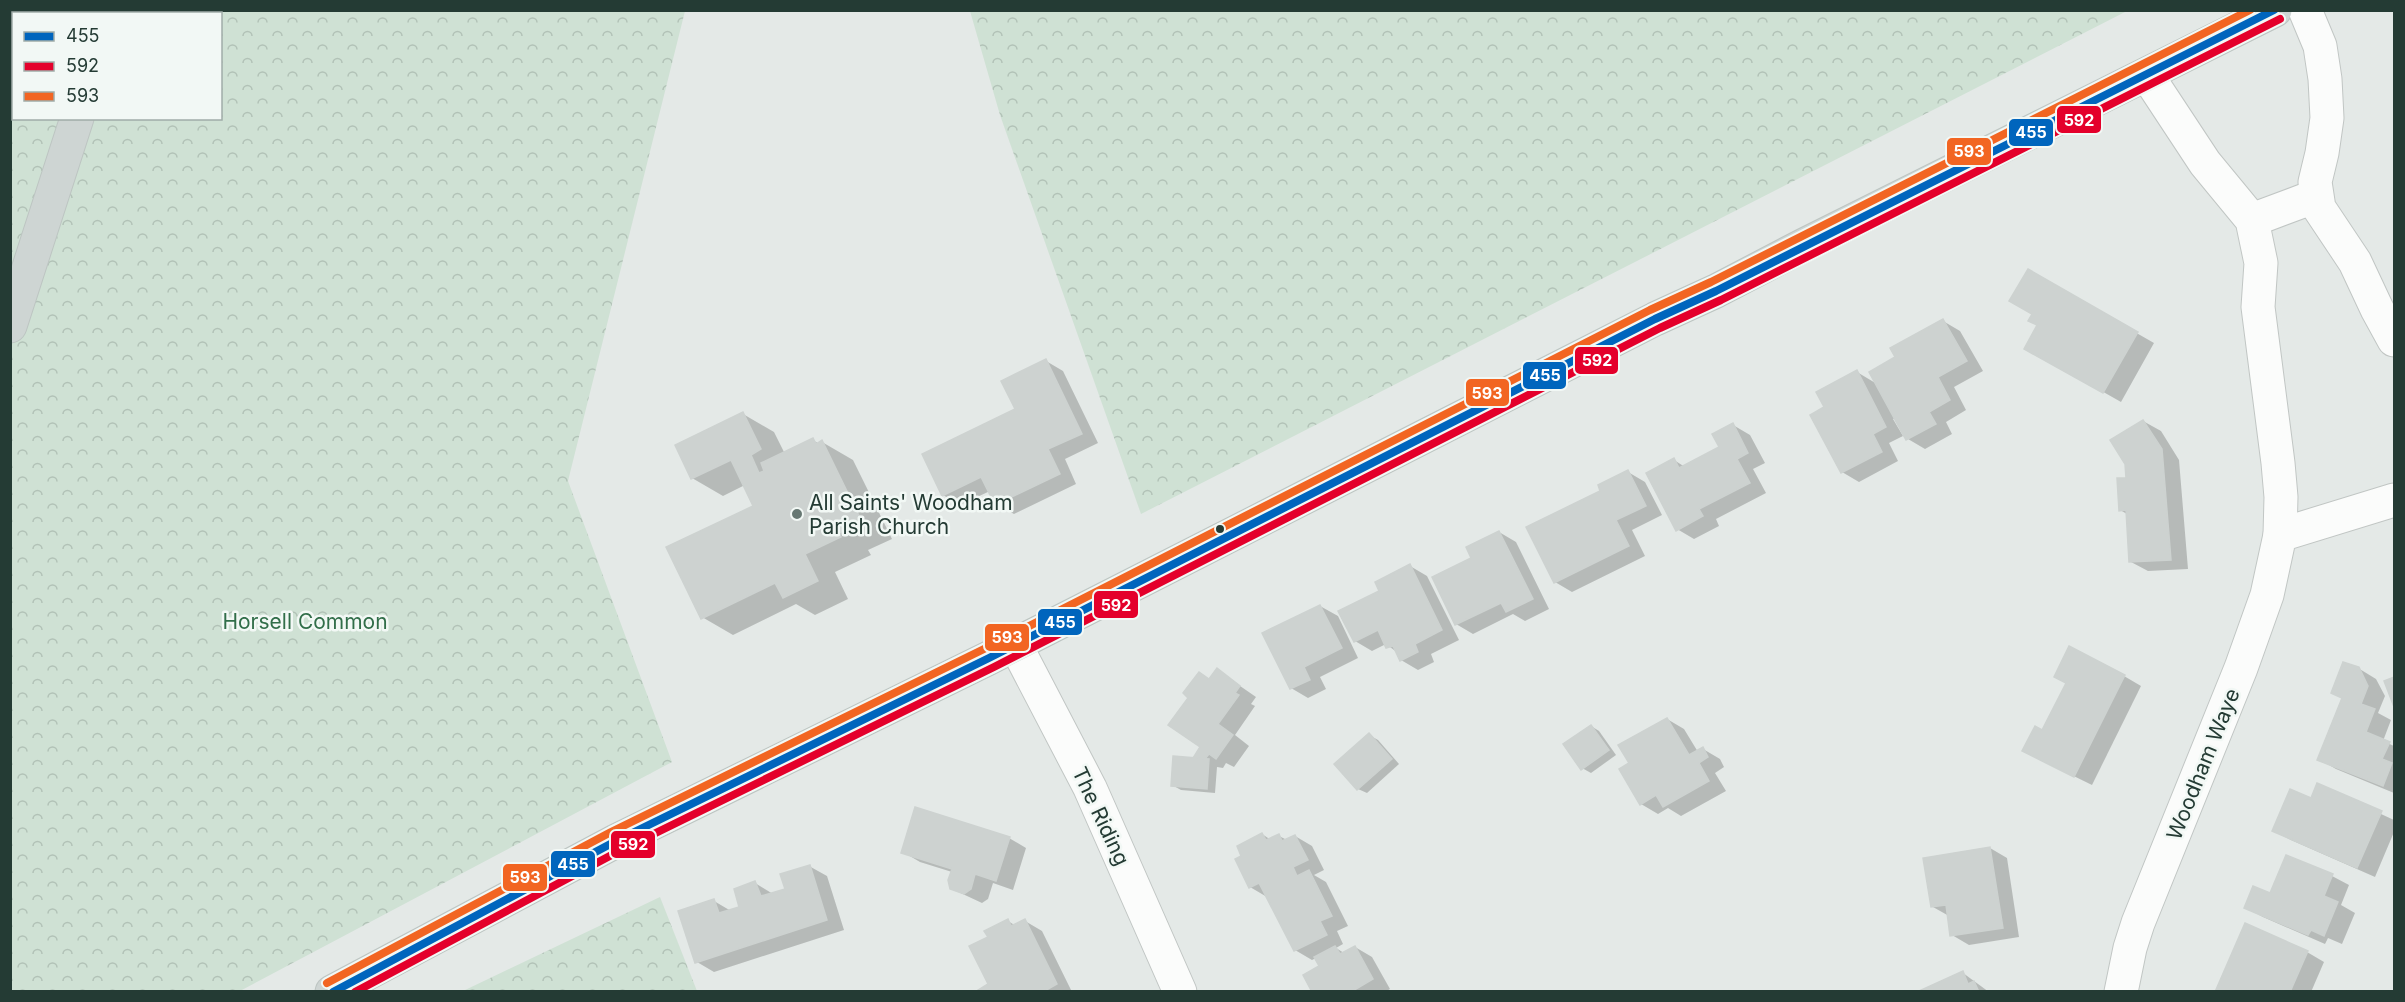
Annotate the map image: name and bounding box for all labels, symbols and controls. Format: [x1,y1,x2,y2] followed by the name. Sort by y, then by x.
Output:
[12,12,222,120] legend
[66,25,100,46] text: 455
[66,55,99,76] text: 592
[66,85,99,106] text: 593
[2056,105,2102,134] line badge: 592
[2064,110,2094,130] text: 592
[2008,118,2054,147] line badge: 455
[2015,122,2047,142] text: 455
[1946,137,1992,166] line badge: 593
[1954,141,1984,161] text: 593
[1574,346,1619,375] line badge: 592
[1582,350,1612,370] text: 592
[1522,361,1567,390] line badge: 455
[1529,365,1561,385] text: 455
[1465,378,1510,407] line badge: 593
[1472,383,1502,403] text: 593
[809,490,1013,539] place label: All Saints' Woodham Parish Church
[790,507,804,521] marker: All Saints' Woodham Parish Church
[1214,523,1226,535] unlabelled marker
[1093,590,1139,619] line badge: 592
[1101,595,1131,615] text: 592
[1037,608,1083,636] line badge: 455
[222,609,388,634] park label: Horsell Common
[1044,612,1076,632] text: 455
[984,623,1030,652] line badge: 593
[992,627,1022,647] text: 593
[2161,685,2245,843] street label: Woodham Waye
[1067,763,1135,869] street label: The Riding
[610,830,656,859] line badge: 592
[618,834,648,854] text: 592
[550,850,596,878] line badge: 455
[557,854,589,874] text: 455
[502,863,548,892] line badge: 593
[510,867,540,887] text: 593

